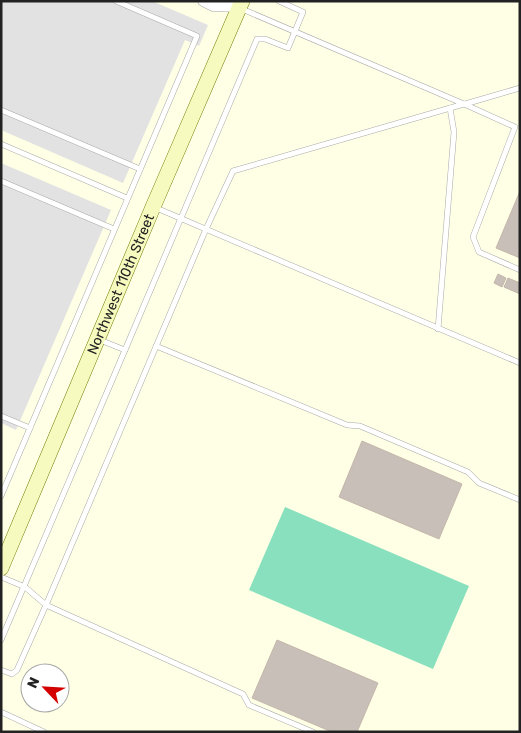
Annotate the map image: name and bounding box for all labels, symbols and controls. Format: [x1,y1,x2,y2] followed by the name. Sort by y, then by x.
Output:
[83,211,158,357] street label: Northwest 110th Street
[20,663,70,713] north arrow
[24,675,44,691] text: N

